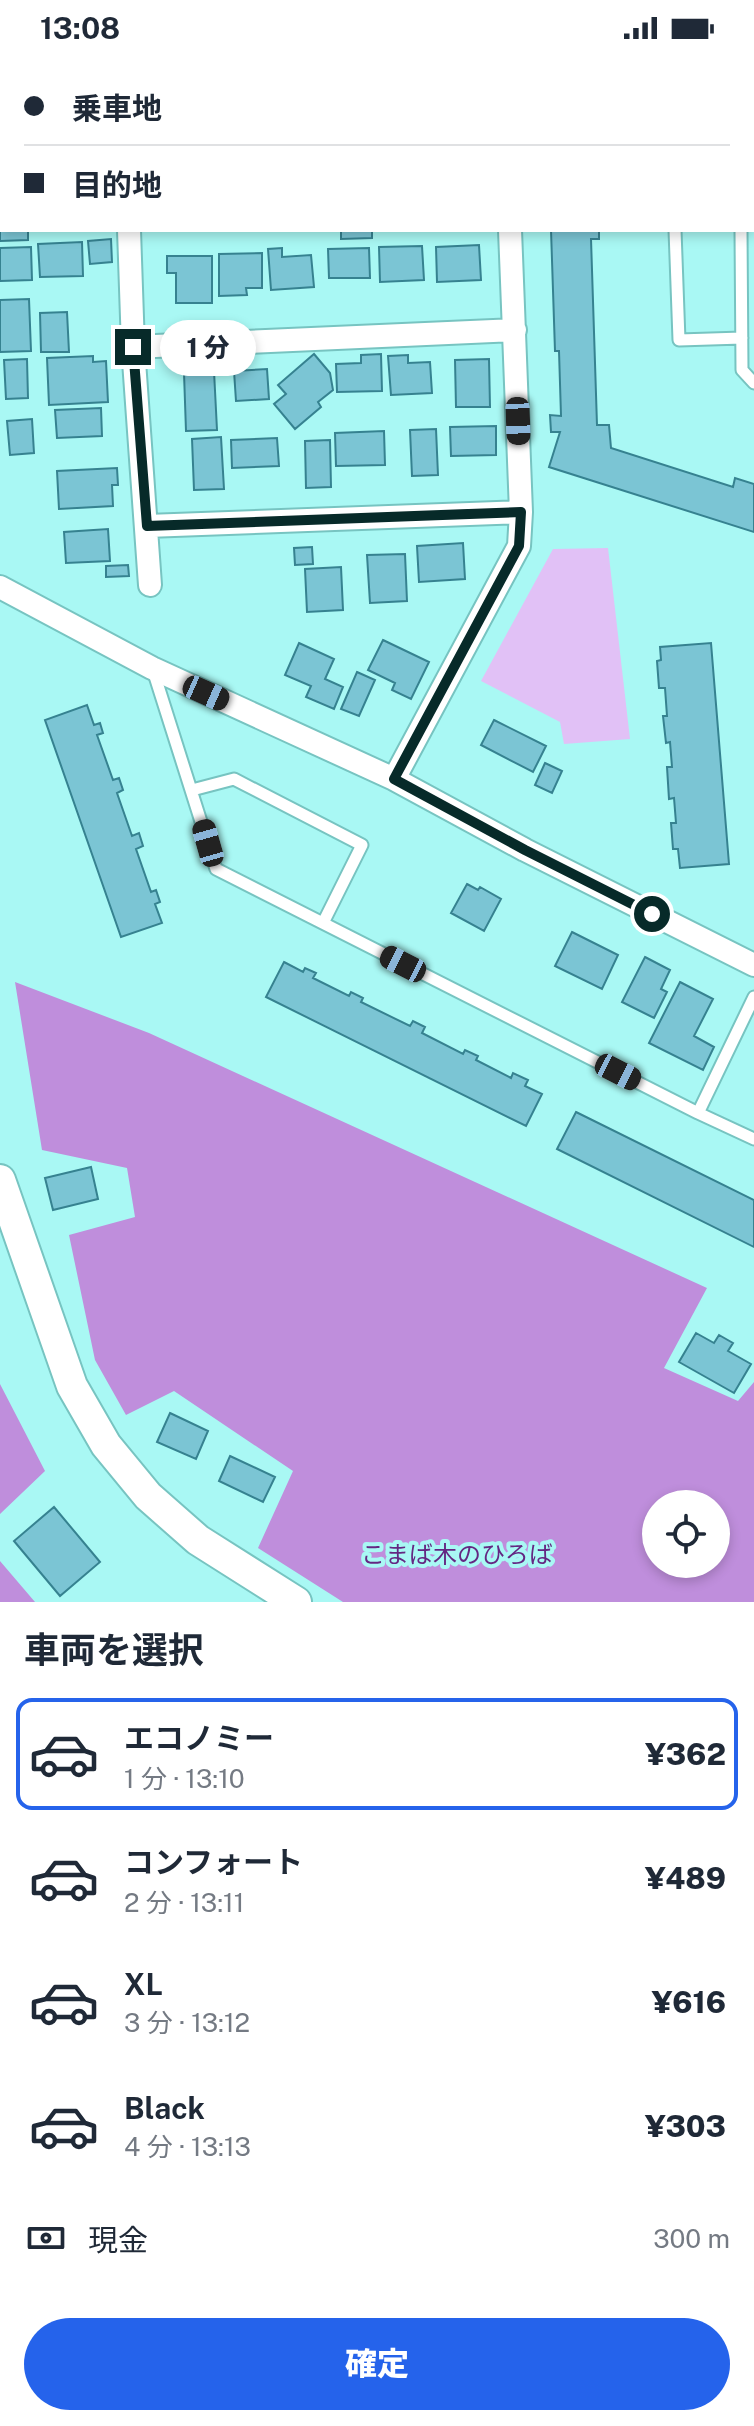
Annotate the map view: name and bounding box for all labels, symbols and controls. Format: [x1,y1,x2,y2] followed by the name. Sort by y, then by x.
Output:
[40,10,120,46] text: 13:08
[72,90,162,126] text: 乗車地
[72,167,162,203] text: 目的地
[161,319,257,375] callout: 1 分
[115,329,151,365] route end
[186,332,230,363] text: 1 分
[505,397,531,445] car
[179,672,233,714] car
[190,817,226,869] car
[634,896,670,932] route start
[376,942,430,986] car
[591,1050,645,1094] car
[642,1490,730,1578] map controls
[642,1490,730,1578] button: locate
[361,1540,553,1568] park label: こまば木のひろば
[24,1629,204,1671] text: 車両を選択
[28,1718,100,1790] icon: car
[124,1720,274,1756] text: エコノミー
[645,1736,726,1772] text: ¥362
[124,1763,245,1794] text: 1 分 · 13:10
[28,1842,100,1914] icon: car
[124,1844,303,1880] text: コンフォート
[645,1860,726,1896] text: ¥489
[124,1887,244,1918] text: 2 分 · 13:11
[28,1966,100,2038] icon: car
[124,1966,163,2002] text: XL
[652,1984,726,2020] text: ¥616
[124,2007,250,2038] text: 3 分 · 13:12
[28,2090,100,2162] icon: car
[124,2090,205,2126] text: Black
[645,2108,726,2144] text: ¥303
[124,2131,251,2162] text: 4 分 · 13:13
[24,2216,68,2260] icon: cash
[88,2222,148,2258] text: 現金
[653,2223,730,2254] text: 300 m
[24,2318,730,2410] button: 確定

